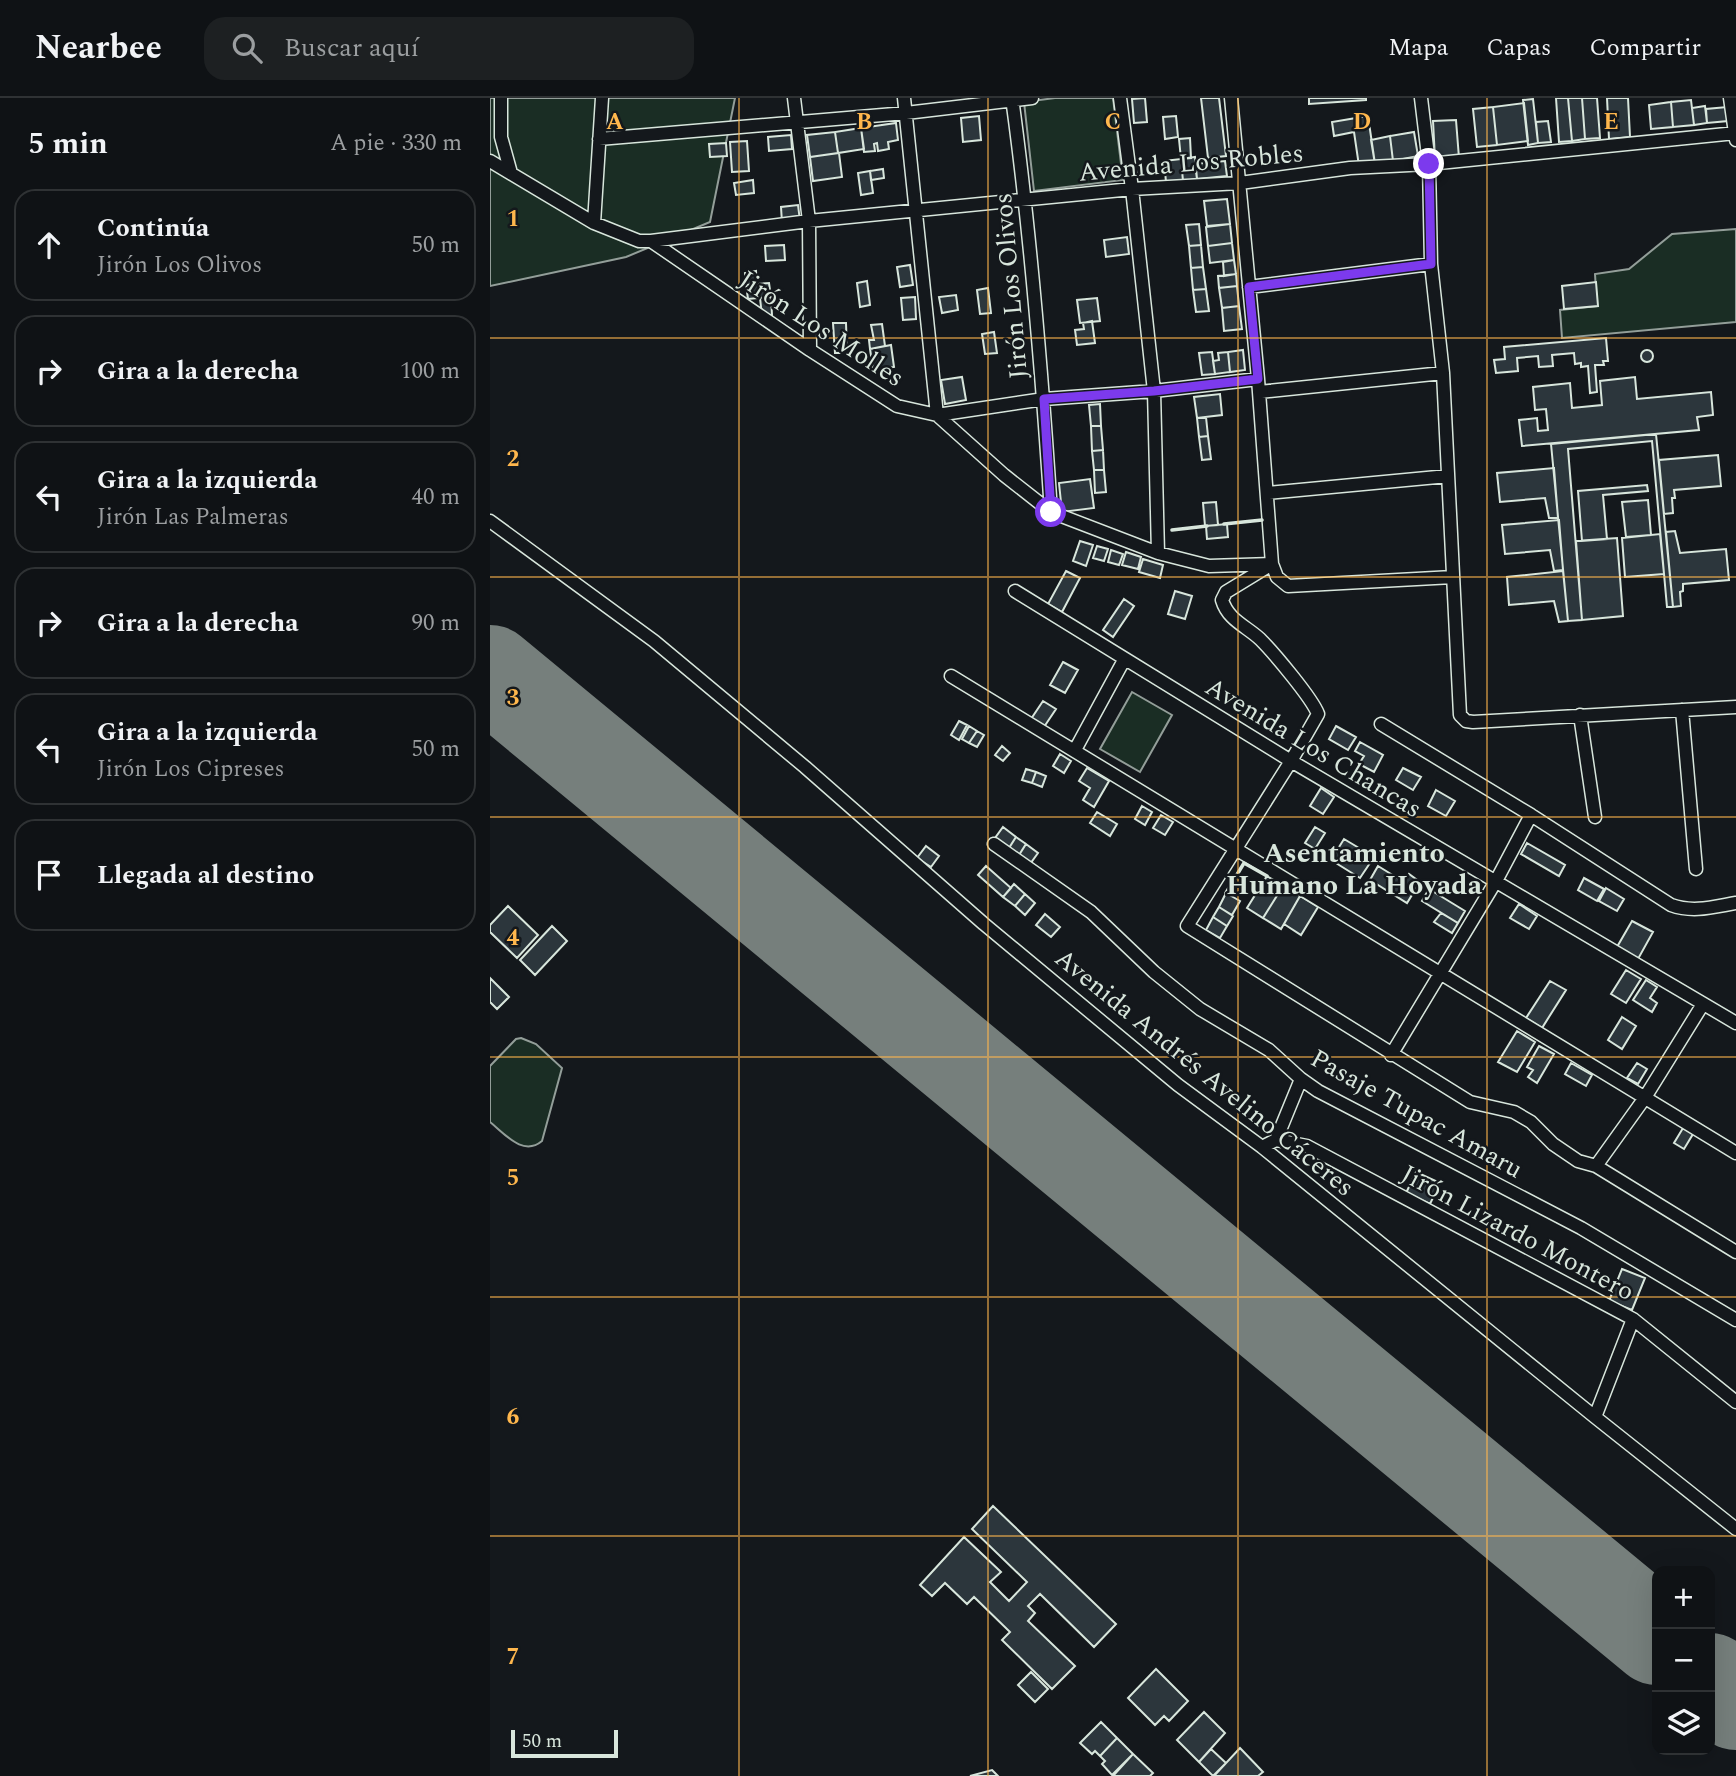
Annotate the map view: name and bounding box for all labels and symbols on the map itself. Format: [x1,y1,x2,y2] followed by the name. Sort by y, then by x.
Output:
[606,105,624,140] text: A
[856,105,872,140] text: B
[1105,105,1121,140] text: C
[1353,105,1371,140] text: D
[1603,105,1619,140] text: E
[1077,133,1305,193] street label: Avenida Los Robles
[1413,148,1444,179] route end
[983,191,1039,381] street label: Jirón Los Olivos
[507,202,519,237] text: 1
[731,260,912,397] street label: Jirón Los Molles
[507,442,520,477] text: 2
[1035,496,1066,527] route start
[1197,667,1430,829] street label: Avenida Los Chancas
[507,681,520,716] text: 3
[1226,832,1483,907] district label: Asentamiento Humano La Hoyada
[507,921,520,956] text: 4
[1046,939,1363,1207] street label: Avenida Andrés Avelino Cáceres
[1303,1039,1530,1189] street label: Pasaje Tupac Amaru
[1394,1154,1641,1311] street label: Jirón Lizardo Montero
[507,1161,519,1196] text: 5
[507,1400,520,1435] text: 6
[507,1640,519,1675] text: 7
[511,1727,618,1759] scale bar

